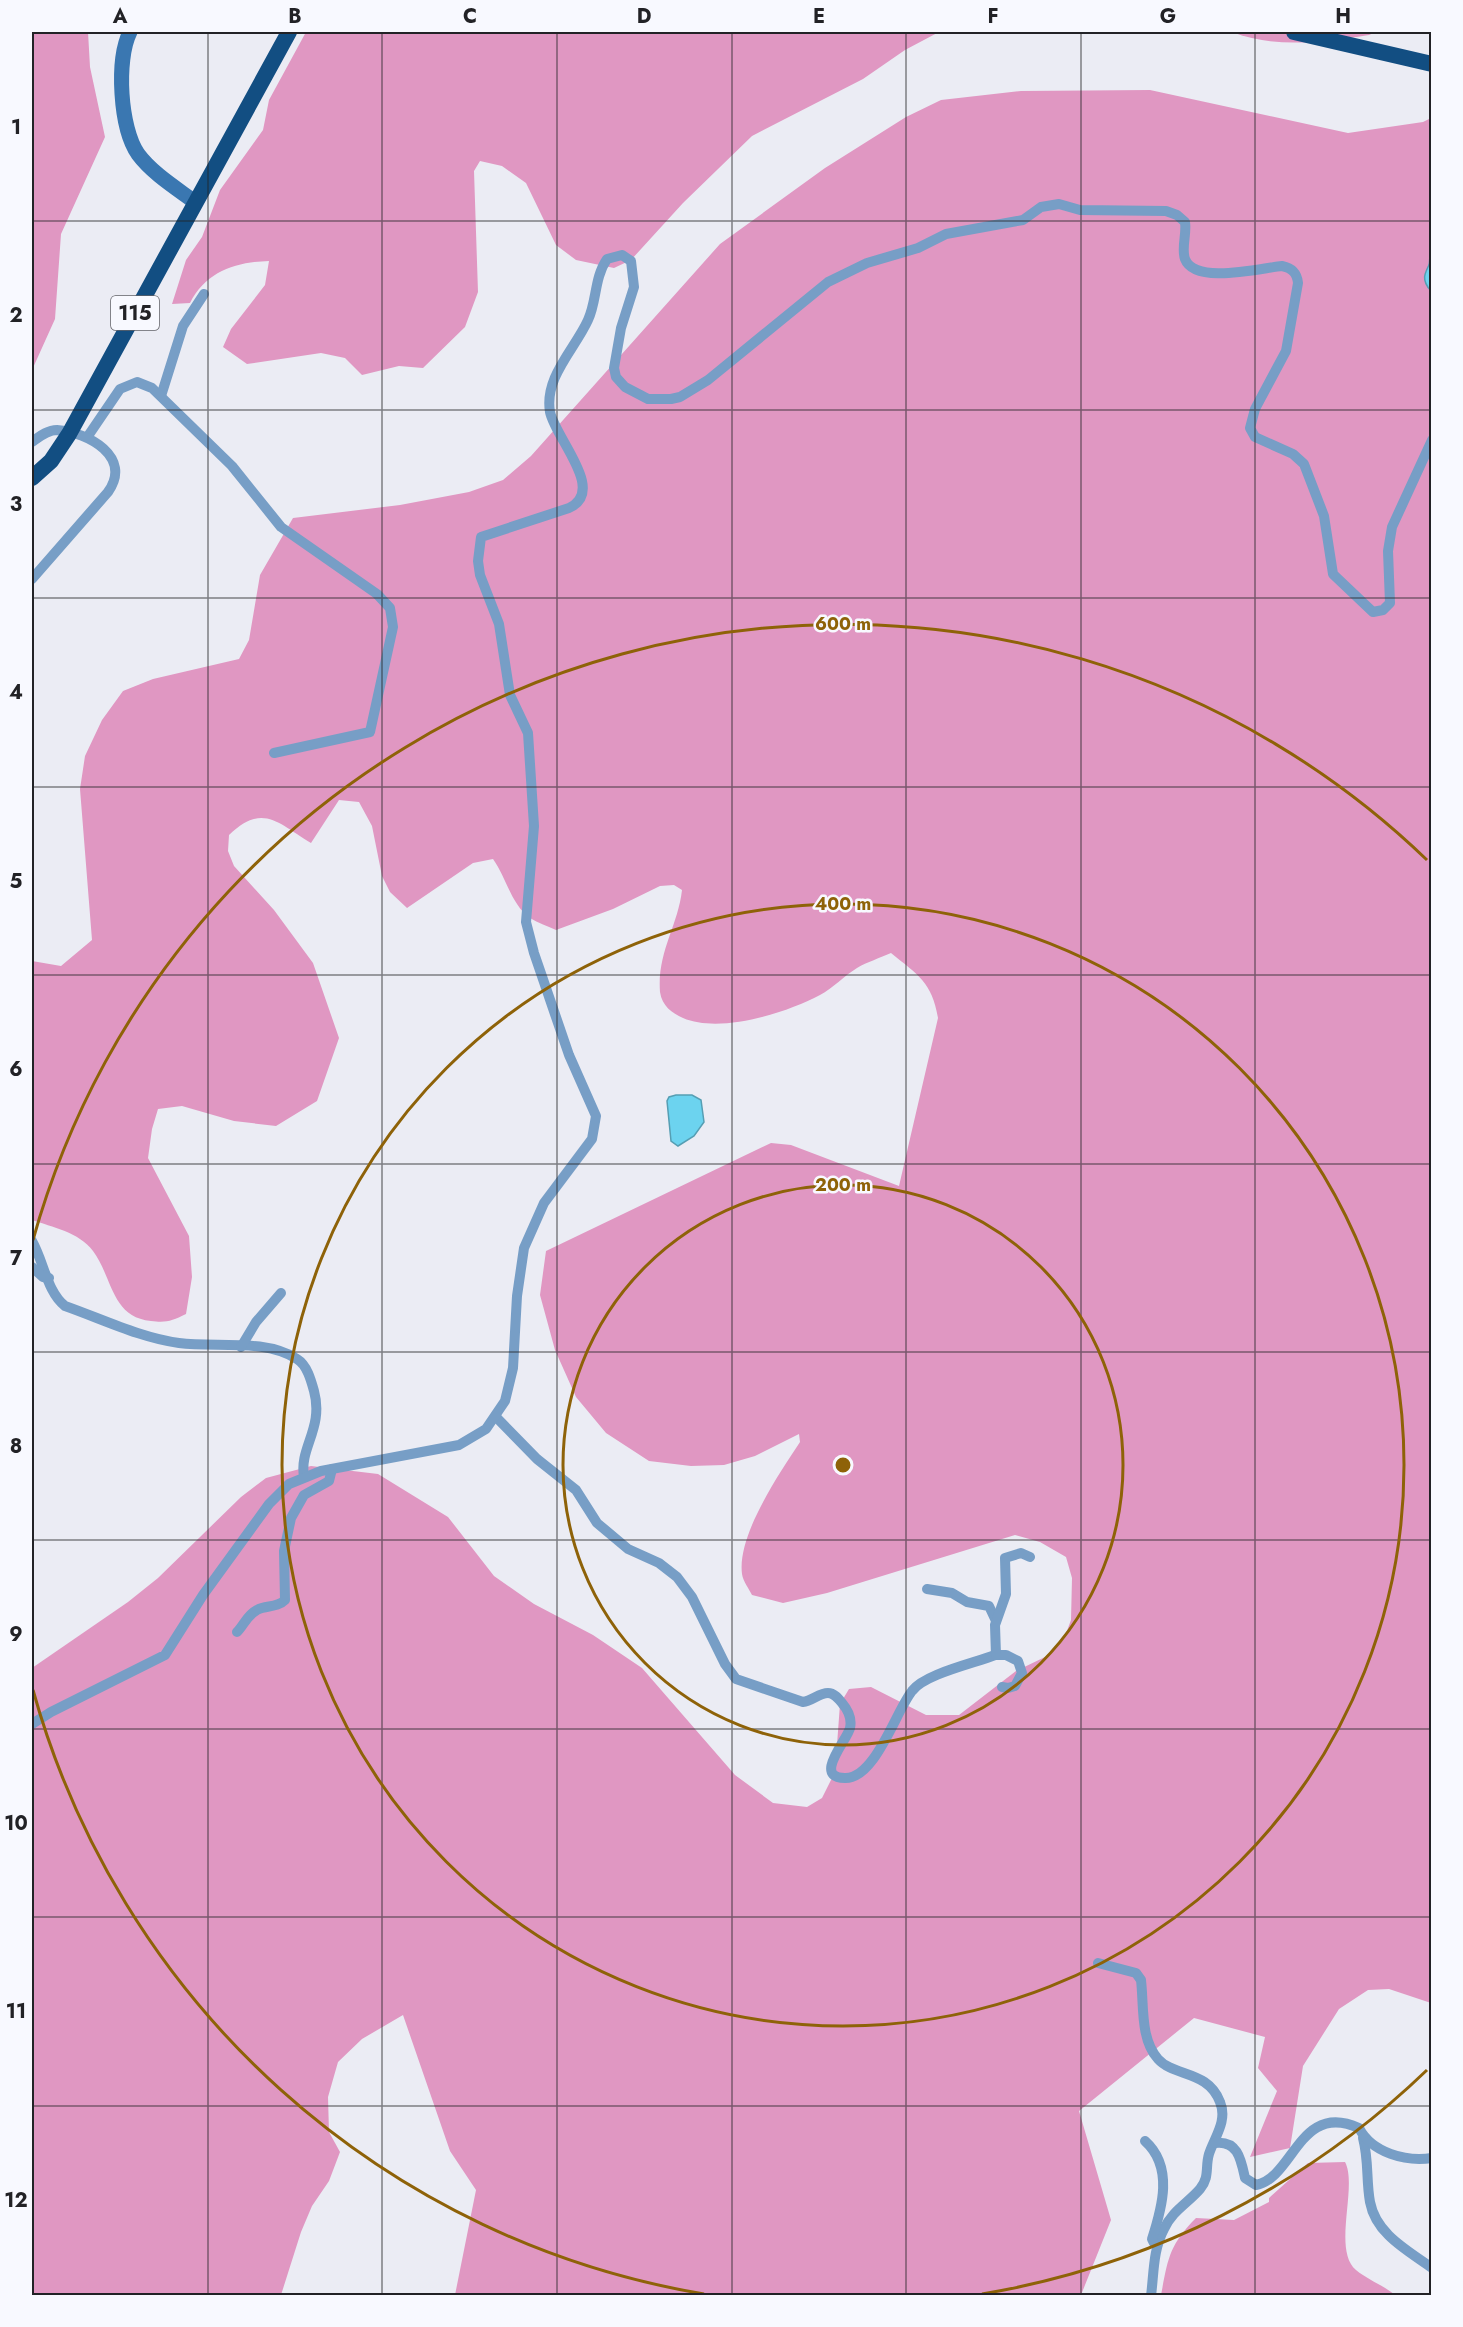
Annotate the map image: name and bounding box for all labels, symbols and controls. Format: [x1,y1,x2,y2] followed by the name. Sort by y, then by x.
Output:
[112,2,128,31] text: A
[288,2,302,31] text: B
[463,2,477,31] text: C
[637,2,651,31] text: D
[813,2,825,31] text: E
[987,2,999,31] text: F
[1160,2,1176,31] text: G
[1335,2,1351,31] text: H
[11,113,21,142] text: 1
[111,296,159,330] road number: 115
[9,301,23,330] text: 2
[10,490,22,519] text: 3
[815,611,871,637] text: 600 m
[9,678,23,707] text: 4
[10,867,23,896] text: 5
[815,891,871,917] text: 400 m
[9,1055,23,1084] text: 6
[815,1172,871,1198] text: 200 m
[10,1244,23,1273] text: 7
[10,1432,22,1461] text: 8
[833,1455,853,1475] centre of rings
[9,1620,23,1649] text: 9
[4,1809,28,1838] text: 10
[6,1997,26,2026] text: 11
[4,2186,28,2215] text: 12

